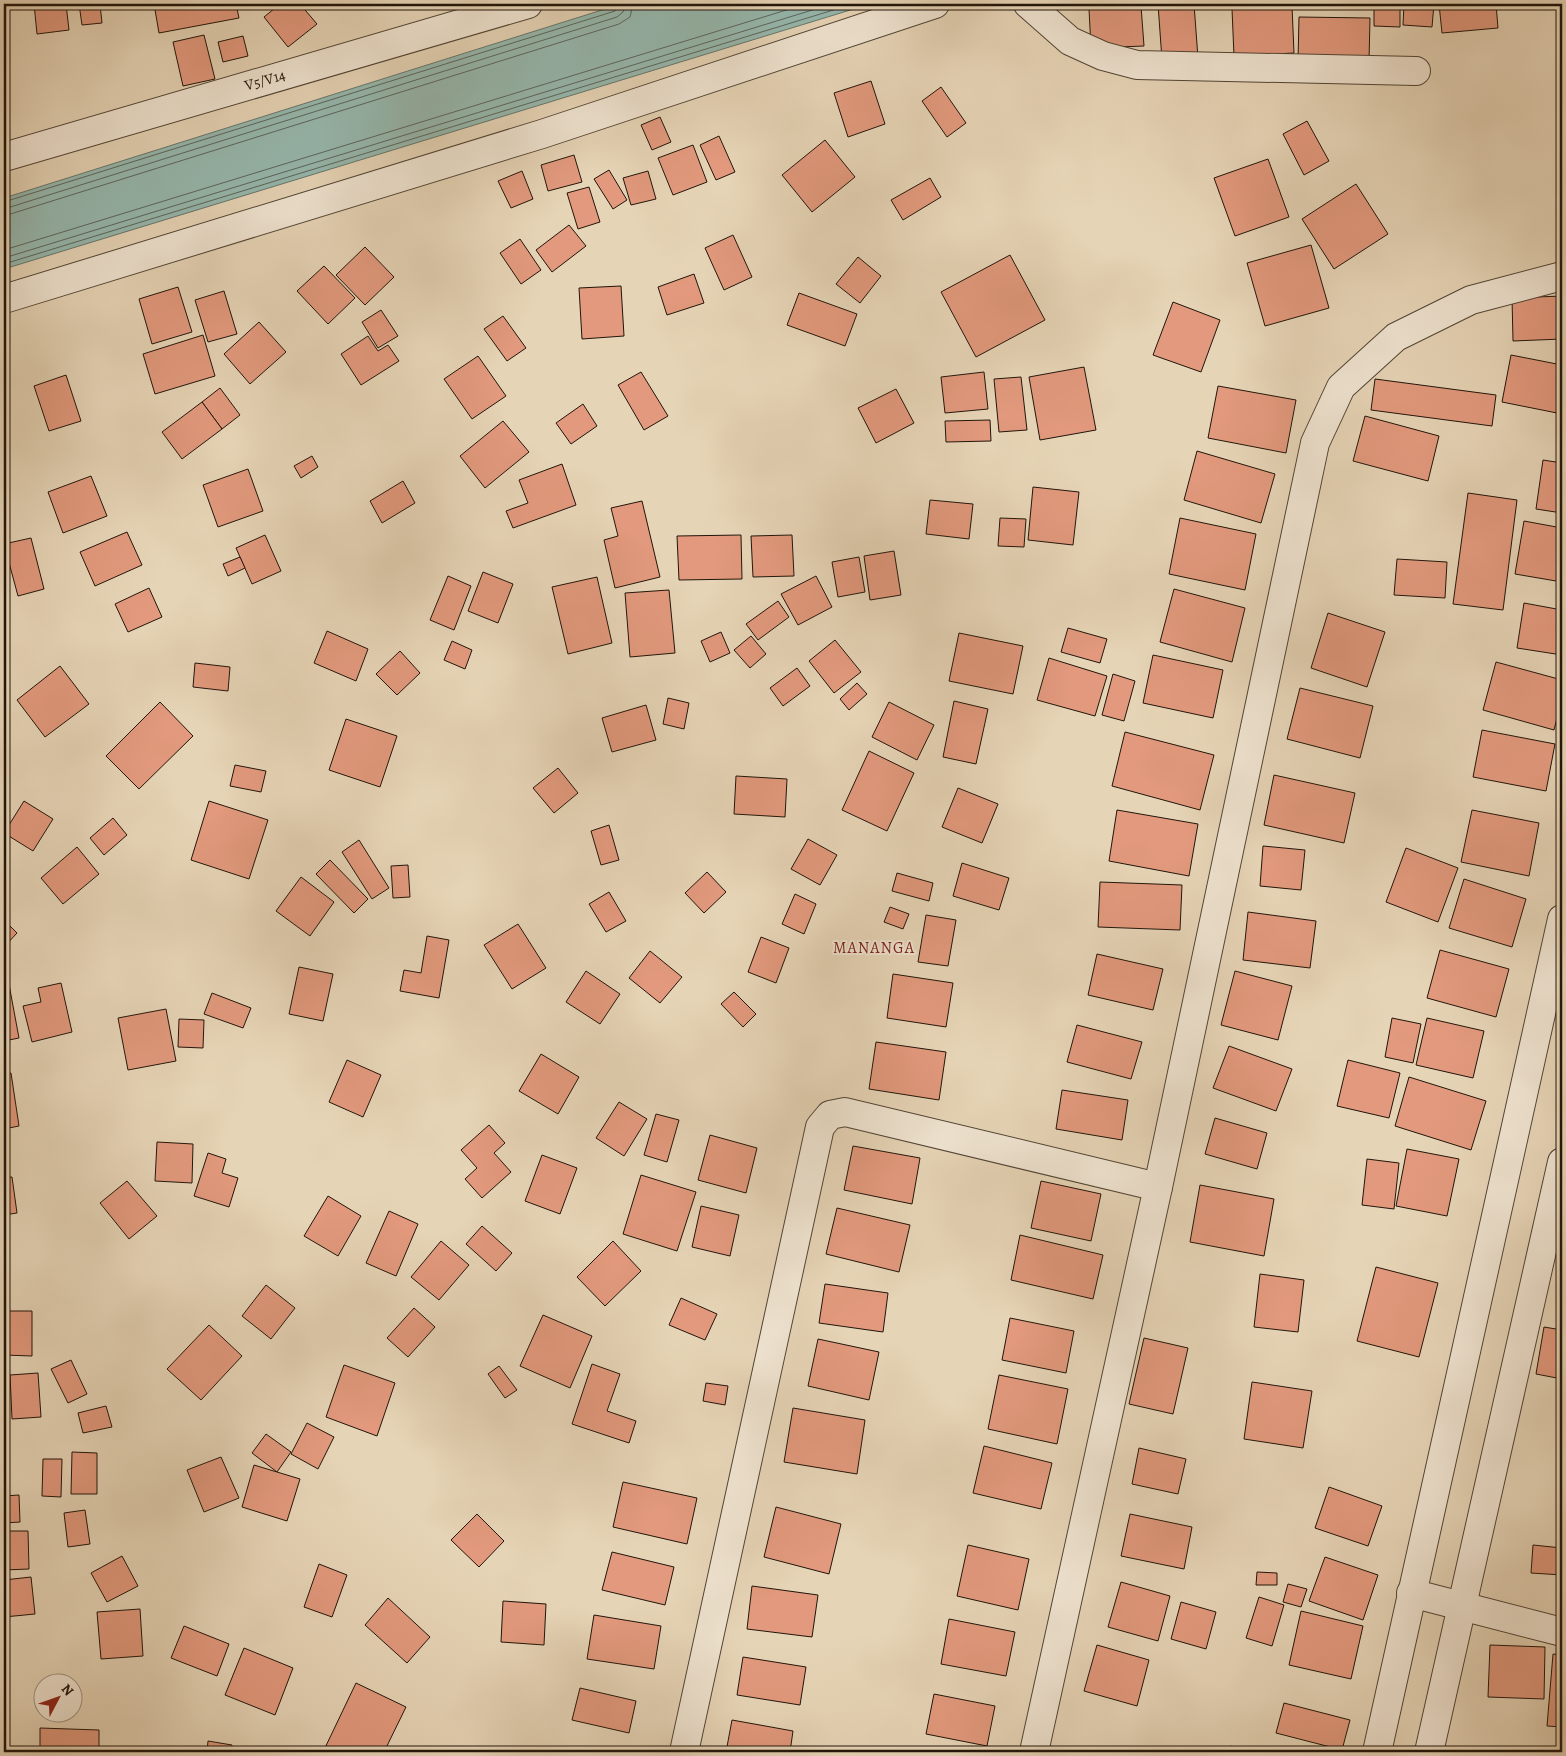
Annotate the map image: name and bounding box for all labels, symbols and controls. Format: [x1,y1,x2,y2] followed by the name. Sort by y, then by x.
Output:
[241,65,288,96] street label: V5/V14
[833,937,915,959] district label: MANANGA
[32,1674,82,1724] north arrow
[57,1680,78,1700] text: N

